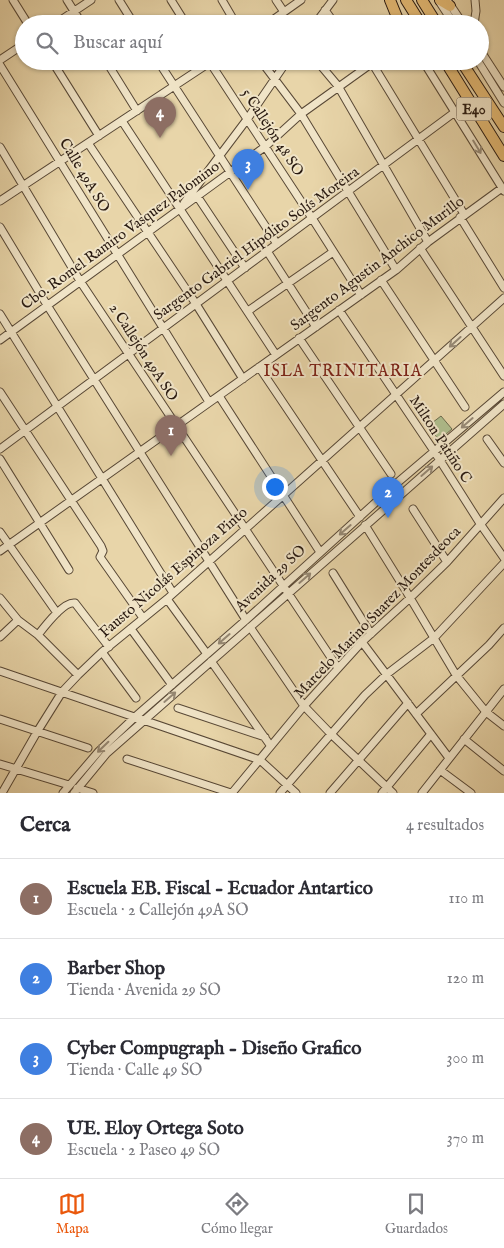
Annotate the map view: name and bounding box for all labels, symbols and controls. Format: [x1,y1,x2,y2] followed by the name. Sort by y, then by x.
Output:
[15,15,489,70] search box
[33,29,61,57] icon: search
[73,31,162,55] text: Buscar aquí
[237,85,308,180] street label: 5 Callejón 48 SO
[144,97,176,138] pin: 4
[456,98,492,120] road number: E40
[55,135,114,216] street label: Calle 49A SO
[472,140,482,154] one-way arrow
[232,149,264,190] pin: 3
[17,157,223,314] street label: Cbo. Romel Ramiro Vasquez Palomino
[150,162,363,324] street label: Sargento Gabriel Hipólito Solís Moreira
[287,192,468,335] street label: Sargento Agustin Anchico Murillo
[105,300,182,405] street label: 2 Callejón 49A SO
[448,336,461,348] one-way arrow
[264,362,423,382] district label: ISLA TRINITARIA
[405,392,476,487] street label: Milton Patiño C
[155,415,187,456] pin: 1
[460,417,473,429] one-way arrow
[420,466,433,477] one-way arrow
[262,474,288,500] your location
[372,477,404,518] pin: 2
[95,503,251,642] street label: Fausto Nicolás Espinoza Pinto
[290,522,465,702] street label: Marcelo Marino Suarez Montesdeoca
[338,524,351,536] one-way arrow
[230,541,310,617] street label: Avenida 29 SO
[299,572,312,584] one-way arrow
[217,633,230,645] one-way arrow
[164,692,177,703] one-way arrow
[96,741,109,753] one-way arrow
[20,812,70,839] text: Cerca
[406,816,484,836] text: 4 resultados
[67,877,373,901] text: Escuela EB. Fiscal - Ecuador Antartico
[33,889,39,909] text: 1
[448,889,484,909] text: 110 m
[67,901,248,921] text: Escuela · 2 Callejón 49A SO
[67,957,165,981] text: Barber Shop
[32,969,40,989] text: 2
[447,969,484,989] text: 120 m
[67,981,221,1001] text: Tienda · Avenida 29 SO
[67,1037,361,1061] text: Cyber Compugraph - Diseño Grafico
[33,1049,39,1069] text: 3
[446,1049,484,1069] text: 300 m
[67,1061,202,1081] text: Tienda · Calle 49 SO
[67,1117,244,1141] text: UE. Eloy Ortega Soto
[32,1129,40,1149] text: 4
[447,1129,484,1149] text: 370 m
[67,1141,220,1161] text: Escuela · 2 Paseo 49 SO
[56,1190,89,1238] tab: Mapa
[201,1190,273,1238] tab: Cómo llegar
[385,1190,448,1238] tab: Guardados

